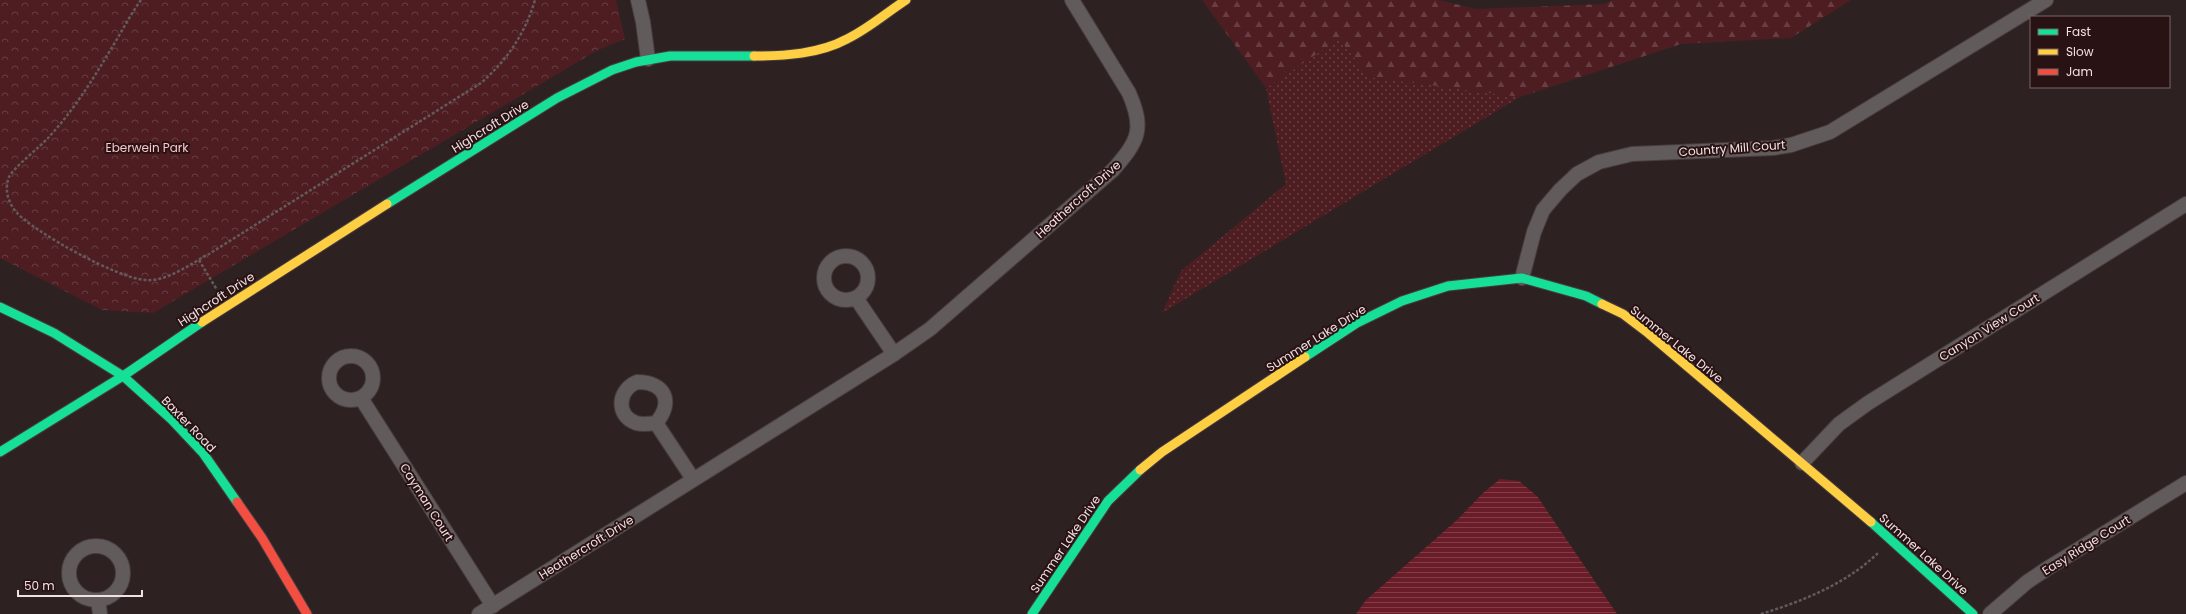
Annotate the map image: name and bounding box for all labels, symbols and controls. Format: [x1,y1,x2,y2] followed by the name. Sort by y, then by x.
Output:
[2030,16,2170,88] legend
[2066,23,2091,40] text: Fast
[2066,43,2094,60] text: Slow
[2066,63,2093,80] text: Jam
[448,95,532,157] street label: Highcroft Drive
[1678,136,1786,160] street label: Country Mill Court
[105,139,189,156] park label: Eberwein Park
[1032,156,1124,242] street label: Heathercroft Drive
[174,268,258,330] street label: Highcroft Drive
[1936,289,2042,365] street label: Canyon View Court
[1263,300,1369,376] street label: Summer Lake Drive
[1627,301,1727,387] street label: Summer Lake Drive
[158,392,220,456] street label: Baxter Road
[396,460,458,544] street label: Cayman Court
[1026,492,1104,596] street label: Summer Lake Drive
[1876,509,1972,599] street label: Summer Lake Drive
[535,511,637,583] street label: Heathercroft Drive
[2039,511,2133,579] street label: Easy Ridge Court
[18,572,142,598] scale bar
[24,577,55,594] text: 50 m

